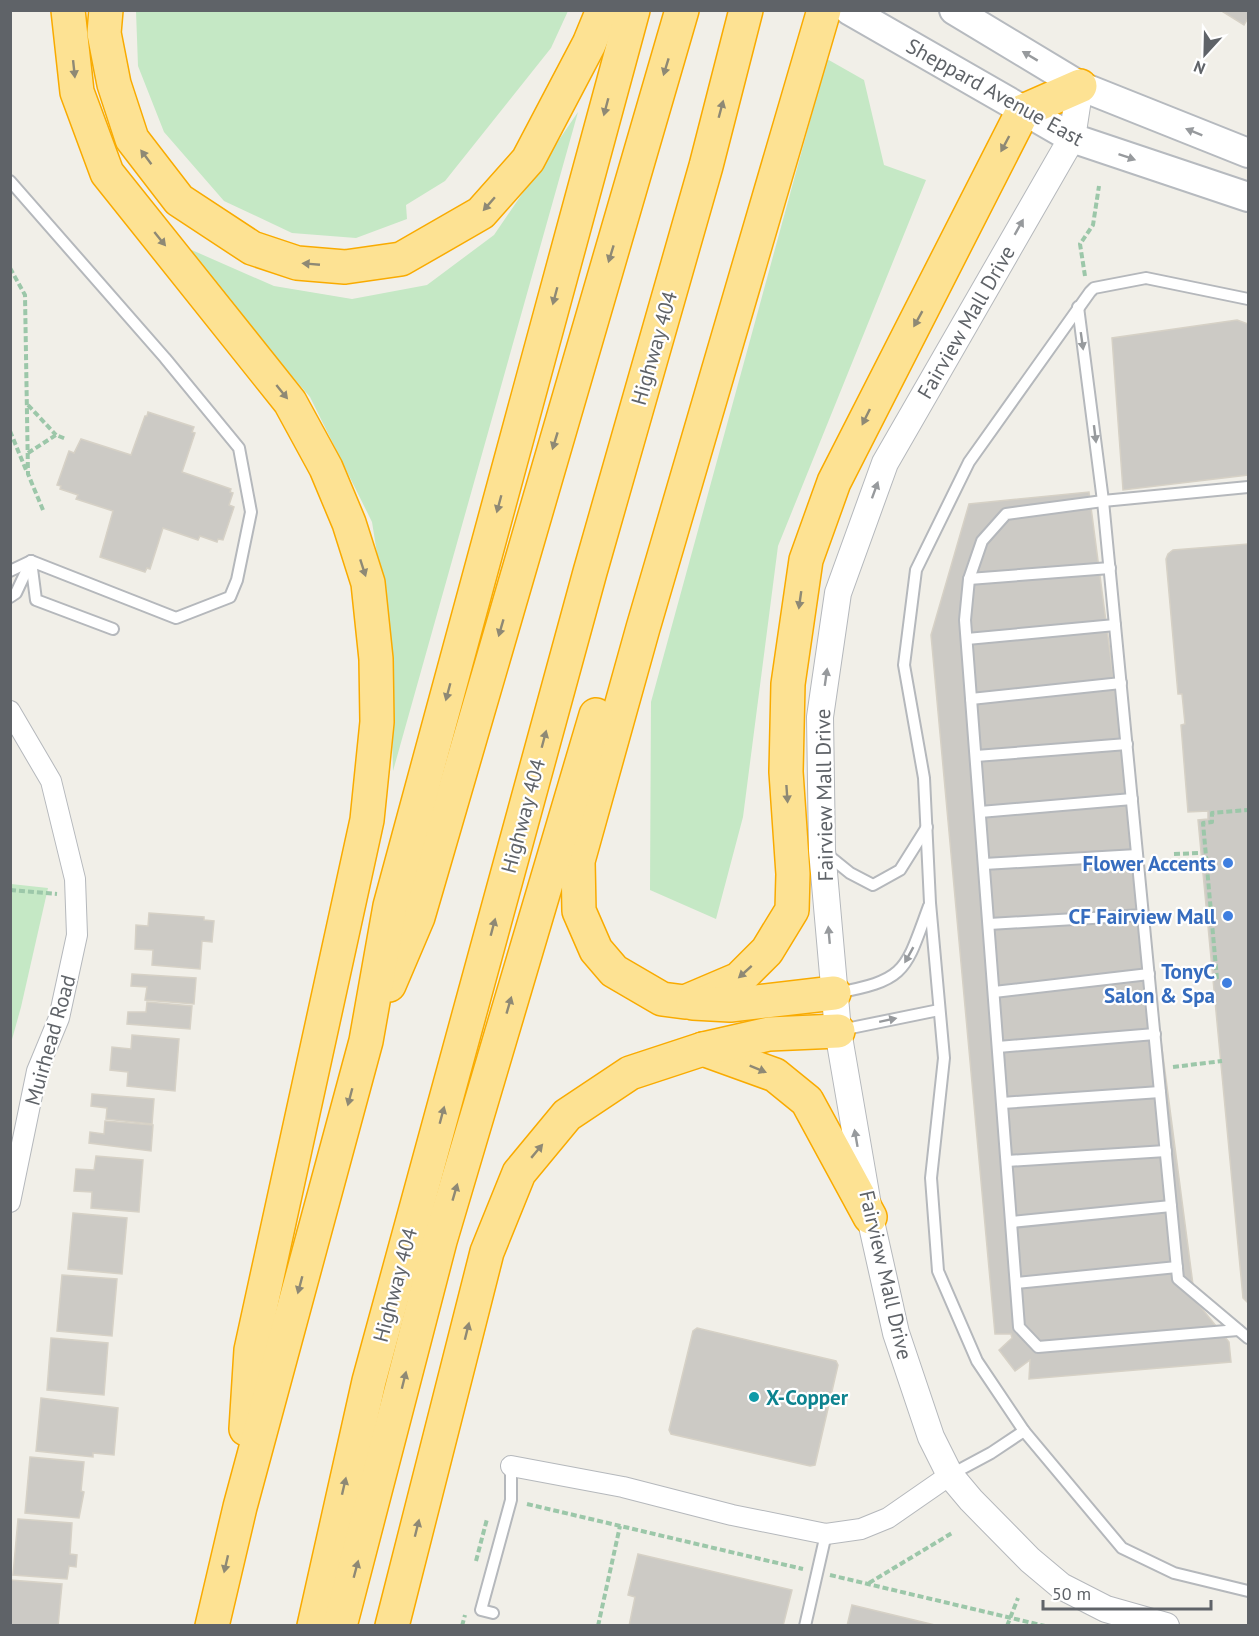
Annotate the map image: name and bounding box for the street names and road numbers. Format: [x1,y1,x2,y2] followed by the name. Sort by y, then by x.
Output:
[902,32,1088,152] street label: Sheppard Avenue East
[911,240,1021,404] street label: Fairview Mall Drive
[625,288,683,408] street label: Highway 404
[809,708,839,882] street label: Fairview Mall Drive
[495,756,551,876] street label: Highway 404
[18,972,82,1108] street label: Muirhead Road
[853,1188,919,1362] street label: Fairview Mall Drive
[367,1225,423,1345] street label: Highway 404

